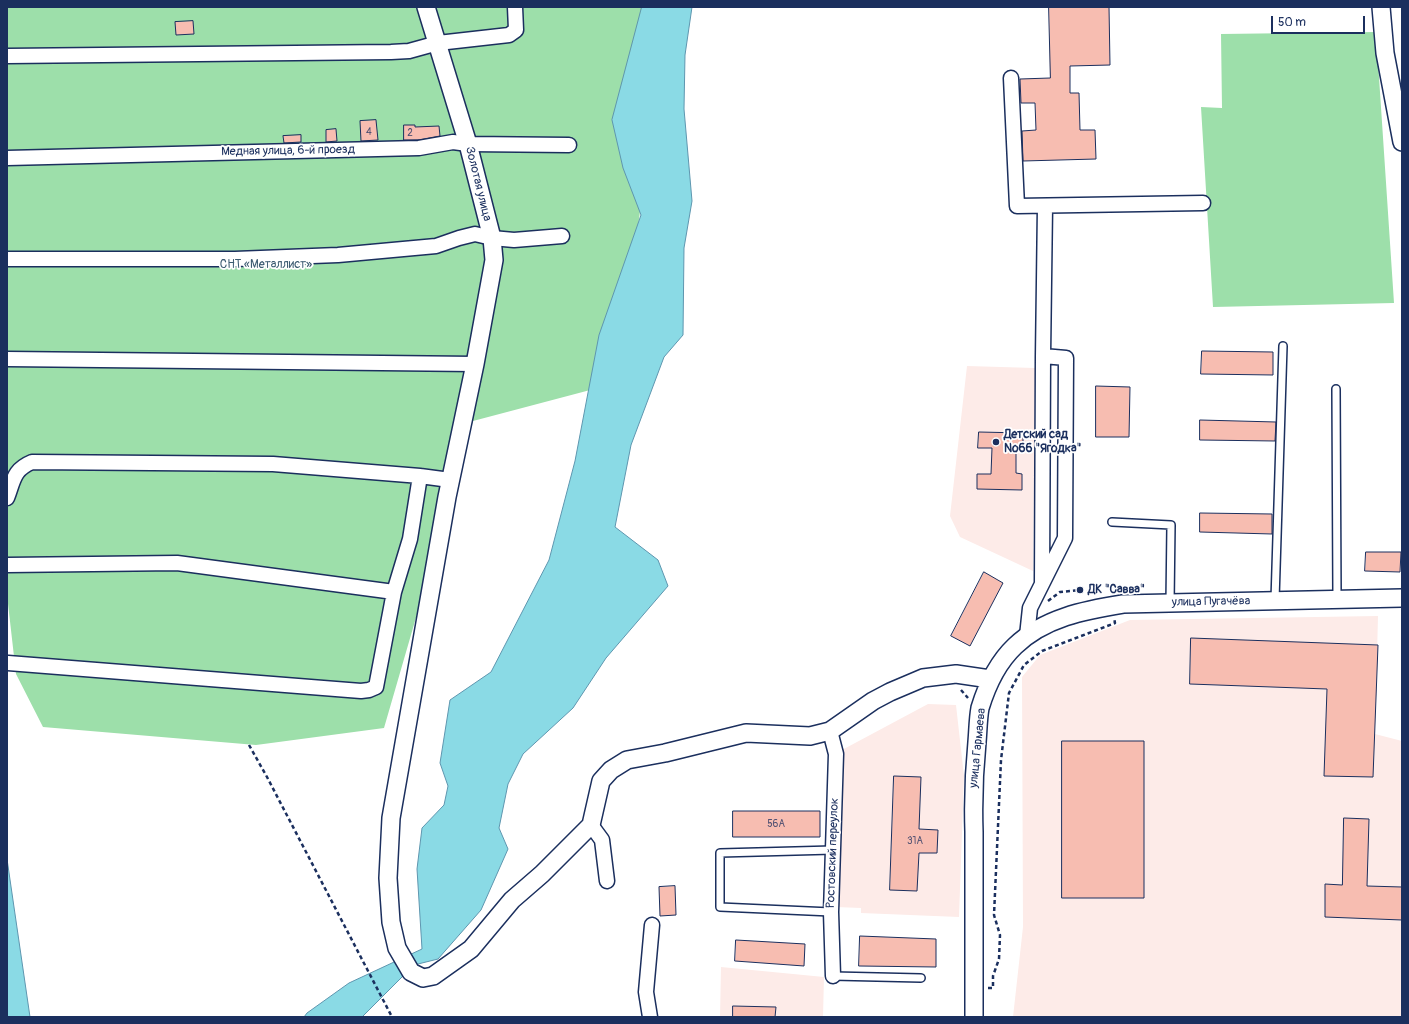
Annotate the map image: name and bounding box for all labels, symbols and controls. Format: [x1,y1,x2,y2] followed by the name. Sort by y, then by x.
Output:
[1273,8,1367,34] scale bar
[1278,15,1306,30] text: 50 m
[366,126,372,138] house number: 4
[407,127,413,139] house number: 2
[221,143,355,159] street label: Медная улица, 6-й проезд
[462,145,494,223] street label: Золотая улица
[220,258,312,272] park label: СНТ «Металлист»
[1004,428,1081,456] place label: Детский сад №66 "Ягодка"
[991,437,1001,447] marker: Детский сад №66 "Ягодка"
[1088,583,1145,597] place label: ДК "Савва"
[1075,585,1085,595] marker: ДК "Савва"
[1172,594,1250,610] street label: улица Пугачёва
[967,707,989,789] street label: улица Гармаева
[824,798,842,908] street label: Ростовский переулок
[767,818,785,830] house number: 56А
[907,835,923,847] house number: 31А

